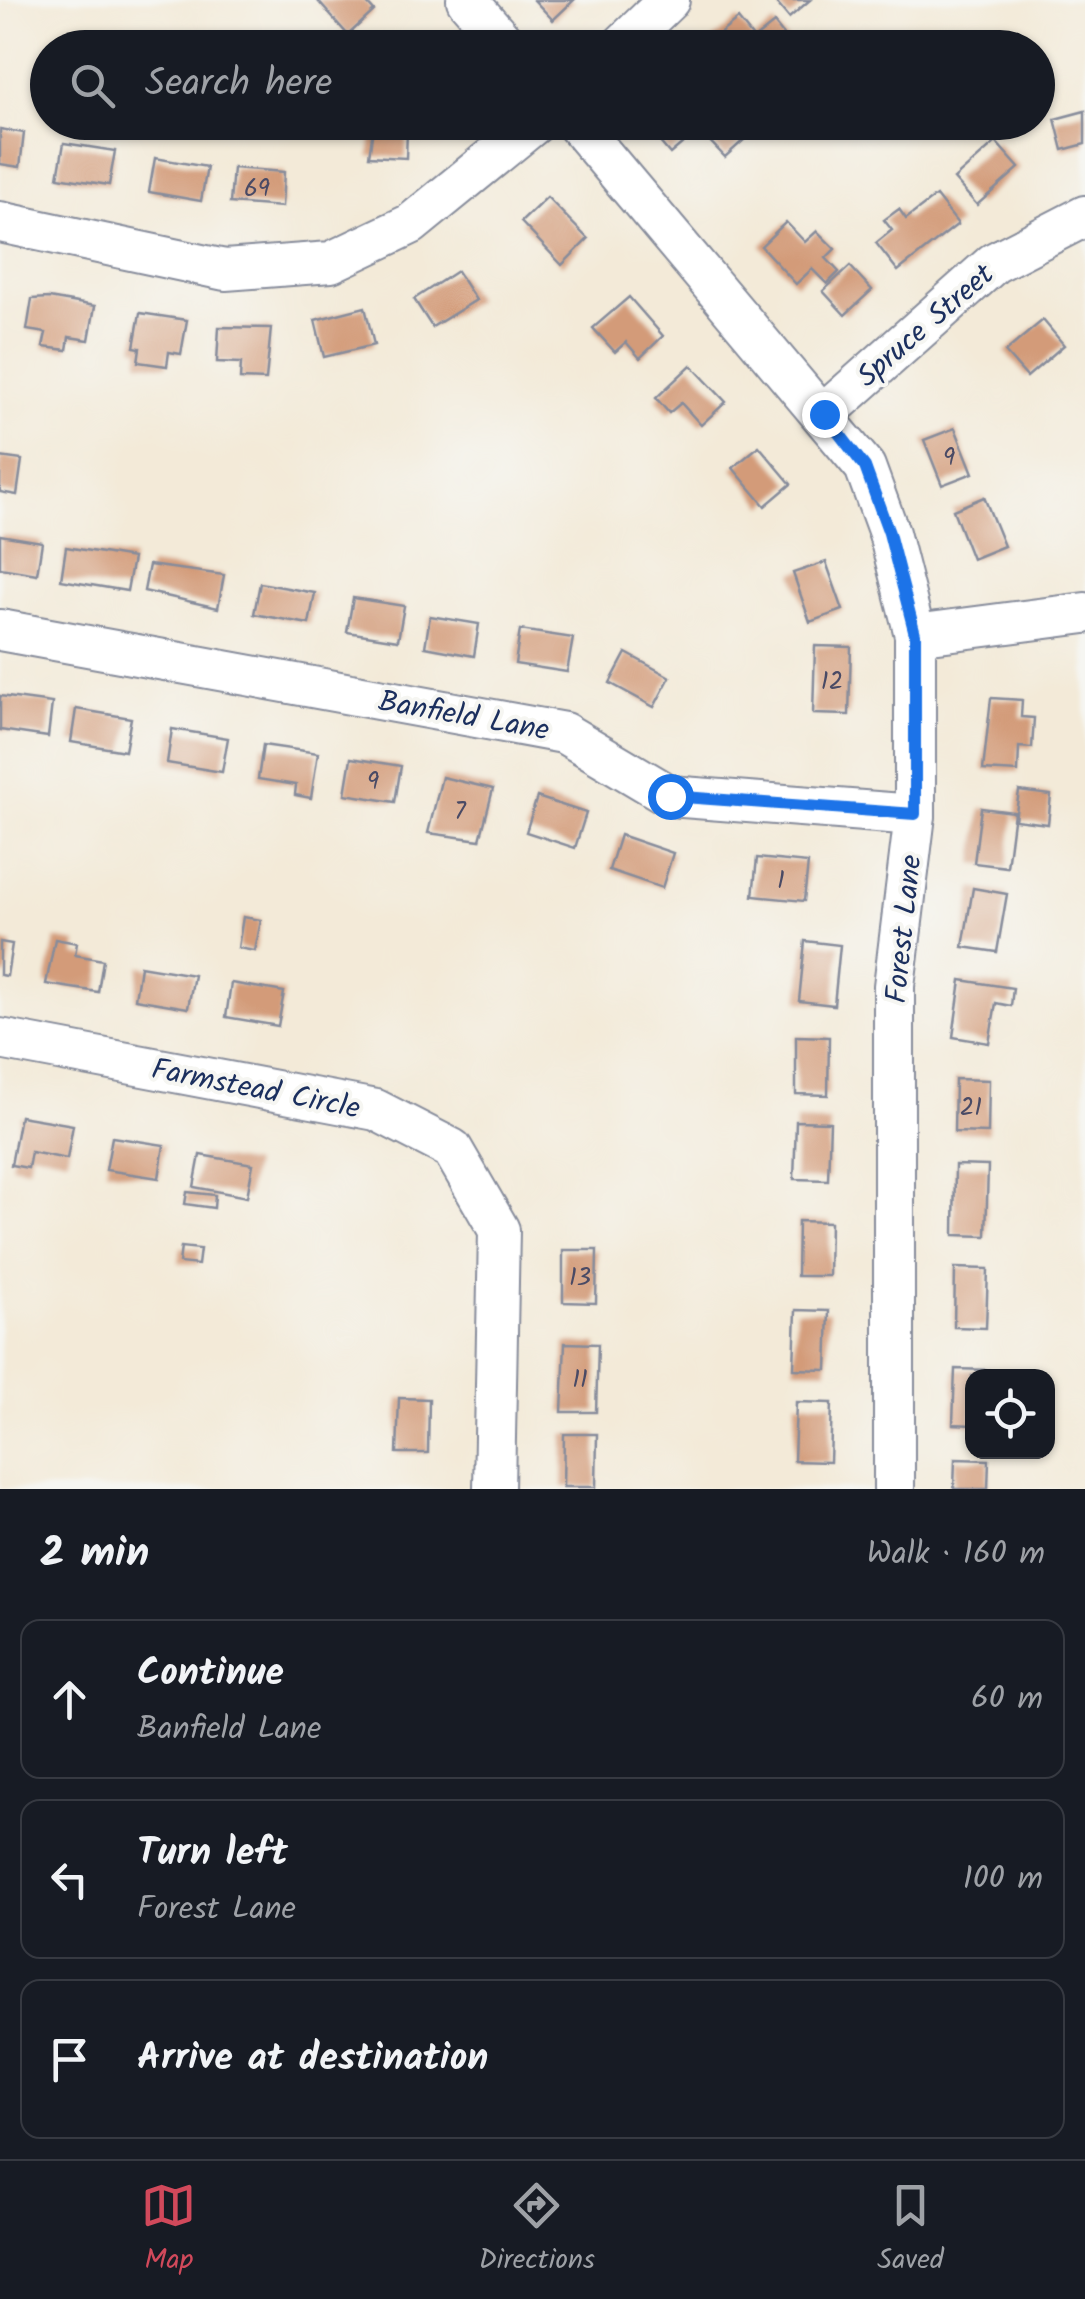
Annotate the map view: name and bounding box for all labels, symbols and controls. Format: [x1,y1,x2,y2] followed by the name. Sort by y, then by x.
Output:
[30,30,1055,140] search box
[145,55,332,115] text: Search here
[65,58,120,113] icon: search
[244,169,270,209] house number: 69
[847,253,1006,400] street label: Spruce Street
[802,392,848,438] route end
[943,438,955,478] house number: 9
[821,662,843,702] house number: 12
[374,678,553,756] street label: Banfield Lane
[367,762,379,802] house number: 9
[648,774,694,820] route start
[454,792,467,832] house number: 7
[873,853,937,1006] street label: Forest Lane
[777,861,785,901] house number: 1
[147,1046,364,1134] street label: Farmstead Circle
[960,1088,982,1128] house number: 21
[569,1258,591,1298] house number: 13
[572,1360,588,1400] house number: 11
[965,1369,1055,1459] map controls
[965,1369,1055,1459] button: locate
[40,1521,149,1588] text: 2 min
[867,1529,1045,1580] text: Walk · 160 m
[137,1644,284,1704] text: Continue
[42,1672,97,1727] icon: ahead
[971,1674,1043,1725] text: 60 m
[137,1704,321,1755] text: Banfield Lane
[137,1824,288,1884] text: Turn left
[42,1852,97,1907] icon: left
[963,1854,1043,1905] text: 100 m
[137,1884,296,1935] text: Forest Lane
[137,2029,488,2089] text: Arrive at destination
[42,2032,97,2087] icon: arrive
[141,2178,196,2283] tab: Map
[479,2178,595,2283] tab: Directions
[877,2178,944,2283] tab: Saved

